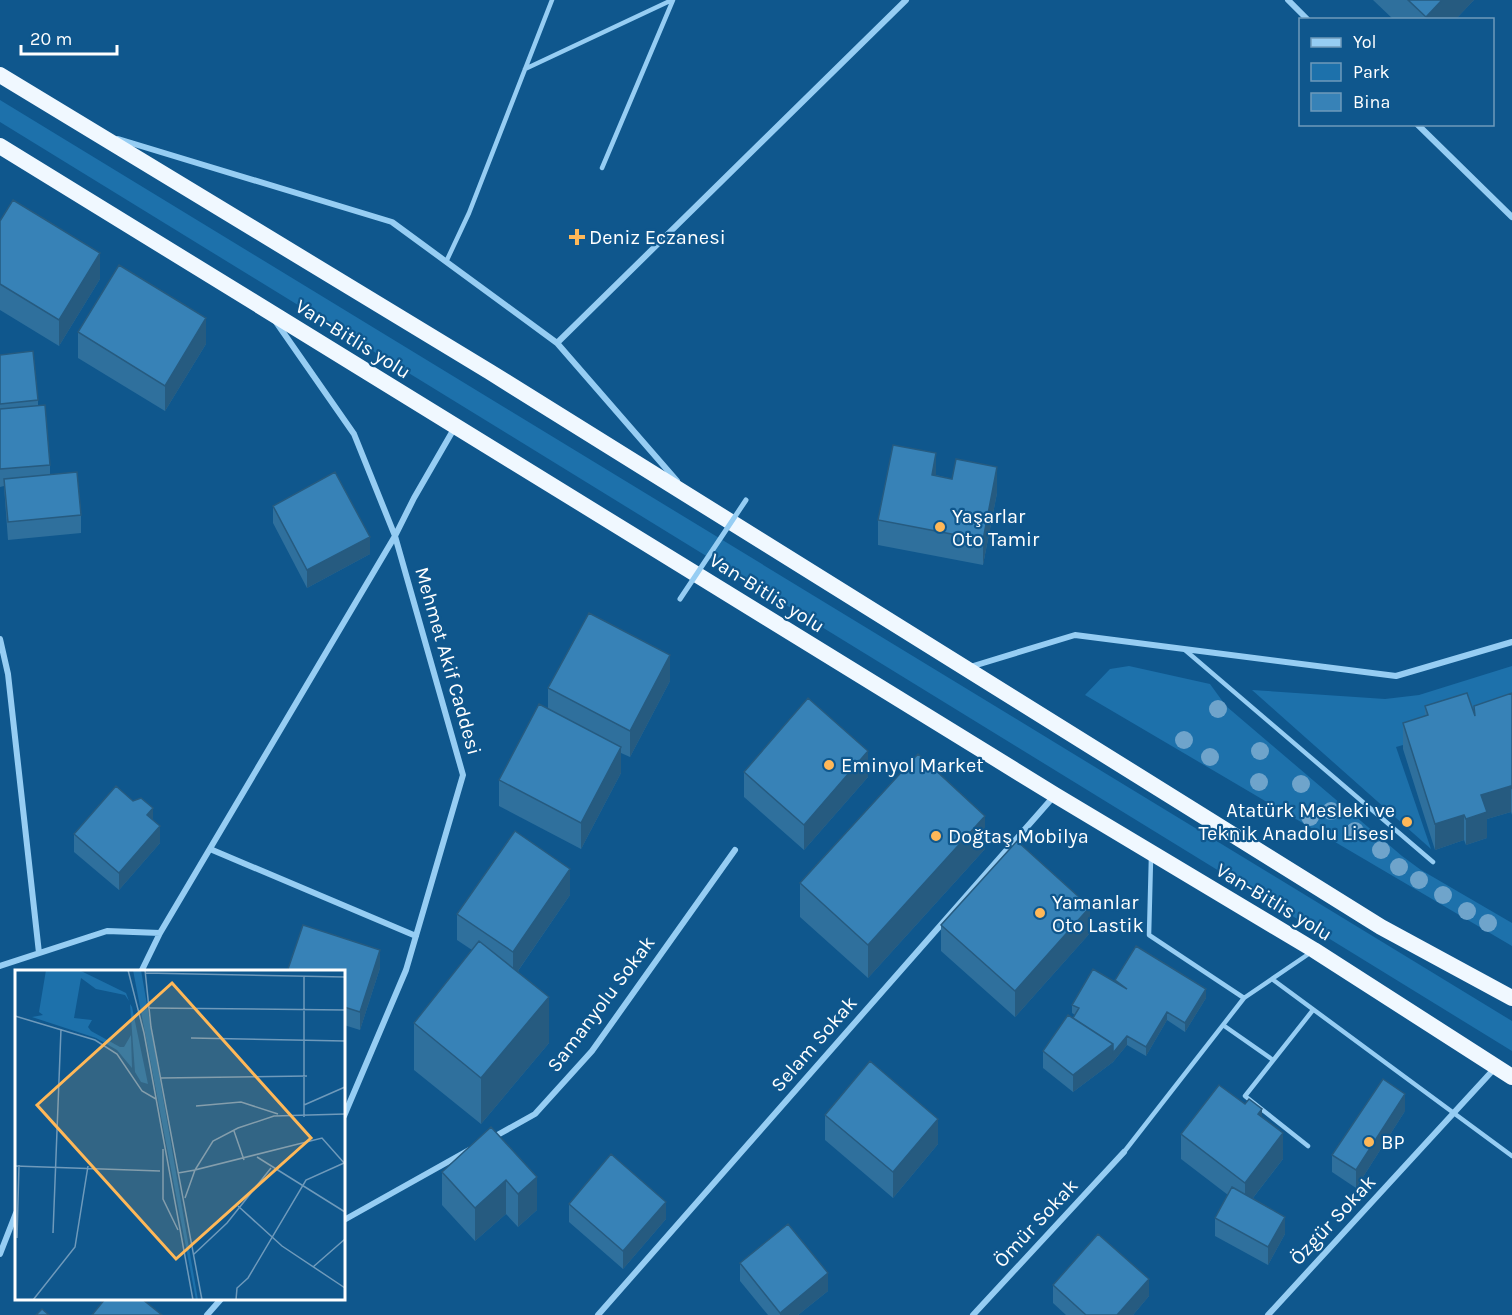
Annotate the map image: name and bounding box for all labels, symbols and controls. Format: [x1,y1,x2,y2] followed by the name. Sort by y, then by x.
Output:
[21,18,117,56] scale bar
[1299,18,1494,126] legend
[30,28,72,50] text: 20 m
[1353,31,1377,53] text: Yol
[1353,61,1390,83] text: Park
[1353,91,1390,113] text: Bina
[589,226,726,249] place label: Deniz Eczanesi
[570,230,584,244] marker: Deniz Eczanesi
[291,294,415,384] street label: Van-Bitlis yolu
[952,505,1040,551] place label: Yaşarlar Oto Tamir
[933,520,947,534] marker: Yaşarlar Oto Tamir
[705,548,829,638] street label: Van-Bitlis yolu
[410,564,486,758] street label: Mehmet Akif Caddesi
[841,754,984,777] place label: Eminyol Market
[822,758,836,772] marker: Eminyol Market
[1199,799,1395,845] place label: Atatürk Mesleki ve Teknik Anadolu Lisesi
[1400,815,1414,829] marker: Atatürk Mesleki ve Teknik Anadolu Lisesi
[948,825,1089,848] place label: Doğtaş Mobilya
[929,829,943,843] marker: Doğtaş Mobilya
[1212,858,1336,946] street label: Van-Bitlis yolu
[1052,891,1144,937] place label: Yamanlar Oto Lastik
[1033,906,1047,920] marker: Yamanlar Oto Lastik
[542,932,660,1076] street label: Samanyolu Sokak
[15,970,345,1300] inset map
[766,992,862,1096] street label: Selam Sokak
[1381,1131,1405,1154] place label: BP
[1362,1135,1376,1149] marker: BP
[1286,1170,1380,1270] street label: Özgür Sokak
[989,1174,1083,1272] street label: Ömür Sokak

